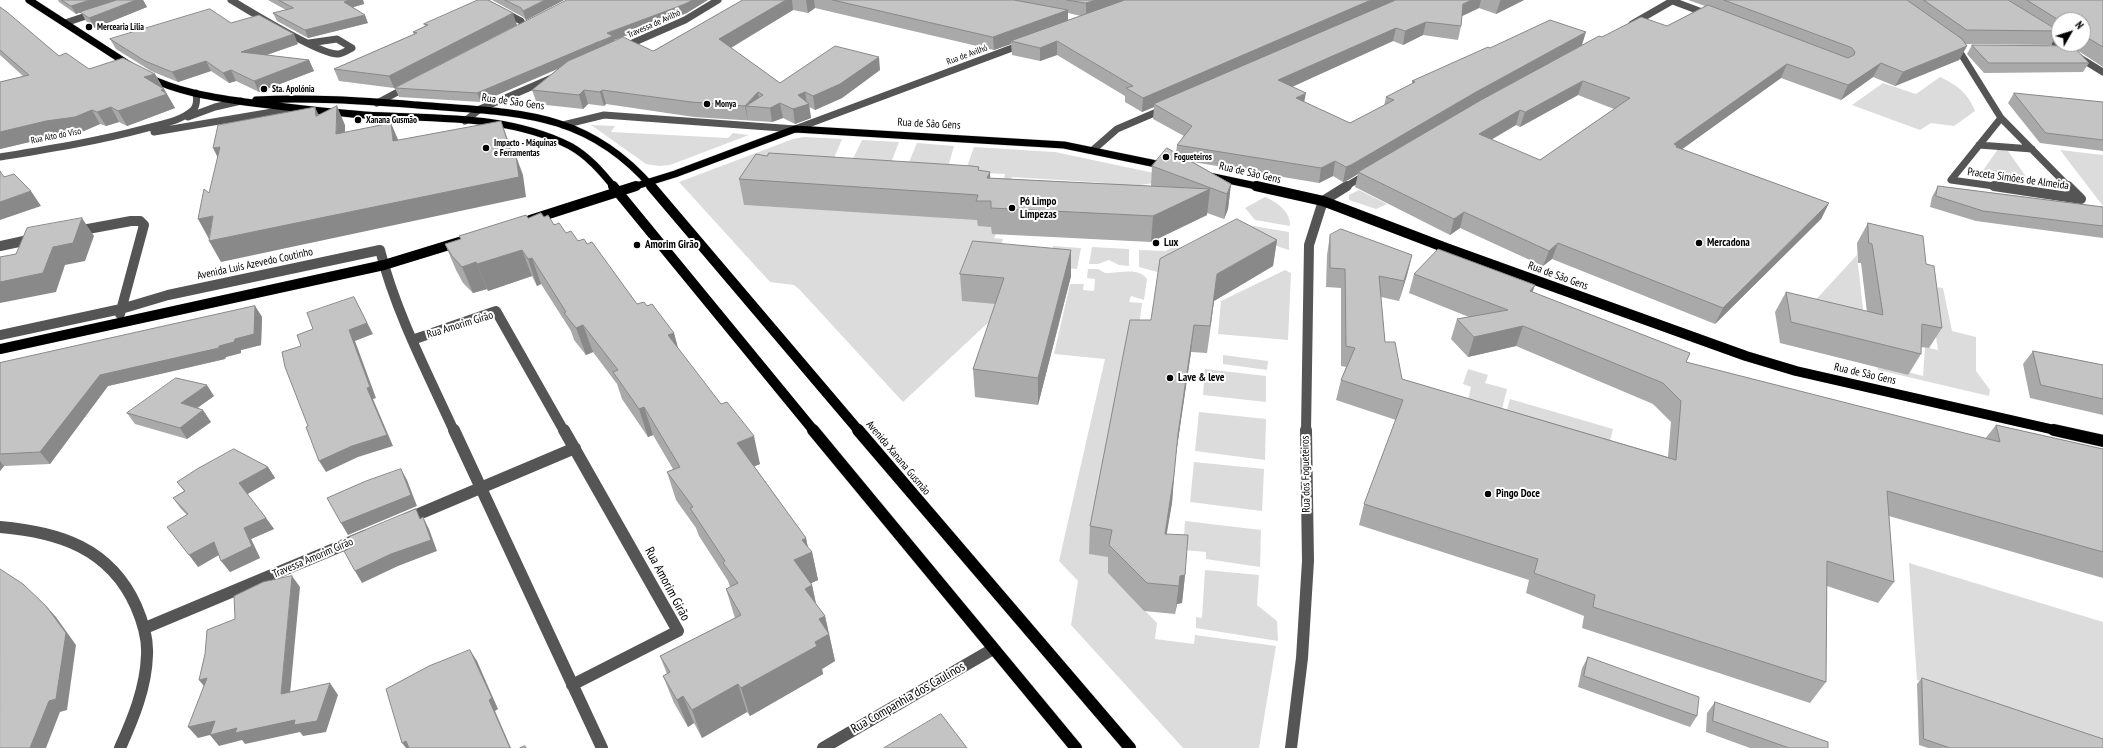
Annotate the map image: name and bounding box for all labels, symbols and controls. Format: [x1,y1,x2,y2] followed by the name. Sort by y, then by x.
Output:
[626,7,682,41] street label: Travessa de Avilhó
[2051,12,2091,52] north arrow
[2072,18,2087,32] text: N
[84,22,94,32] marker: Mercearia Lilia
[97,22,144,32] place label: Mercearia Lilia
[945,43,989,67] street label: Rua de Avilhó
[259,84,269,94] marker: Sta. Apolónia
[272,84,315,94] place label: Sta. Apolónia
[481,91,545,113] street label: Rua de São Gens
[702,99,712,109] marker: Monya
[715,99,736,109] place label: Monya
[353,115,363,125] marker: Xanana Gusmão
[366,115,417,125] place label: Xanana Gusmão
[897,116,961,132] street label: Rua de São Gens
[30,126,82,146] street label: Rua Alto do Viso
[494,138,557,159] place label: Impacto - Máquinas e Ferramentas
[481,143,491,153] marker: Impacto - Máquinas e Ferramentas
[1161,152,1171,162] marker: Fogueteiros
[1174,152,1212,162] place label: Fogueteiros
[1218,159,1282,187] street label: Rua de São Gens
[1966,165,2070,193] street label: Praceta Simões de Almeida
[1020,195,1057,221] place label: Pó Limpo Limpezas
[1007,203,1017,213] marker: Pó Limpo Limpezas
[1164,236,1178,250] place label: Lux
[1707,236,1750,250] place label: Mercadona
[645,238,699,252] place label: Amorim Girão
[1151,238,1161,248] marker: Lux
[1694,238,1704,248] marker: Mercadona
[632,240,642,250] marker: Amorim Girão
[196,245,314,283] street label: Avenida Luís Azevedo Coutinho
[1526,259,1590,293] street label: Rua de São Gens
[425,309,495,341] street label: Rua Amorim Girão
[1833,360,1897,388] street label: Rua de São Gens
[1178,371,1224,385] place label: Lave & leve
[1165,373,1175,383] marker: Lave & leve
[863,418,933,498] street label: Avenida Xanana Gusmão
[1299,435,1313,513] street label: Rua dos Fogueteiros
[1496,487,1540,501] place label: Pingo Doce
[1483,489,1493,499] marker: Pingo Doce
[271,535,355,581] street label: Travessa Amorim Girão
[641,544,693,624] street label: Rua Amorim Girão
[848,659,968,737] street label: Rua Companhia dos Caulinos

